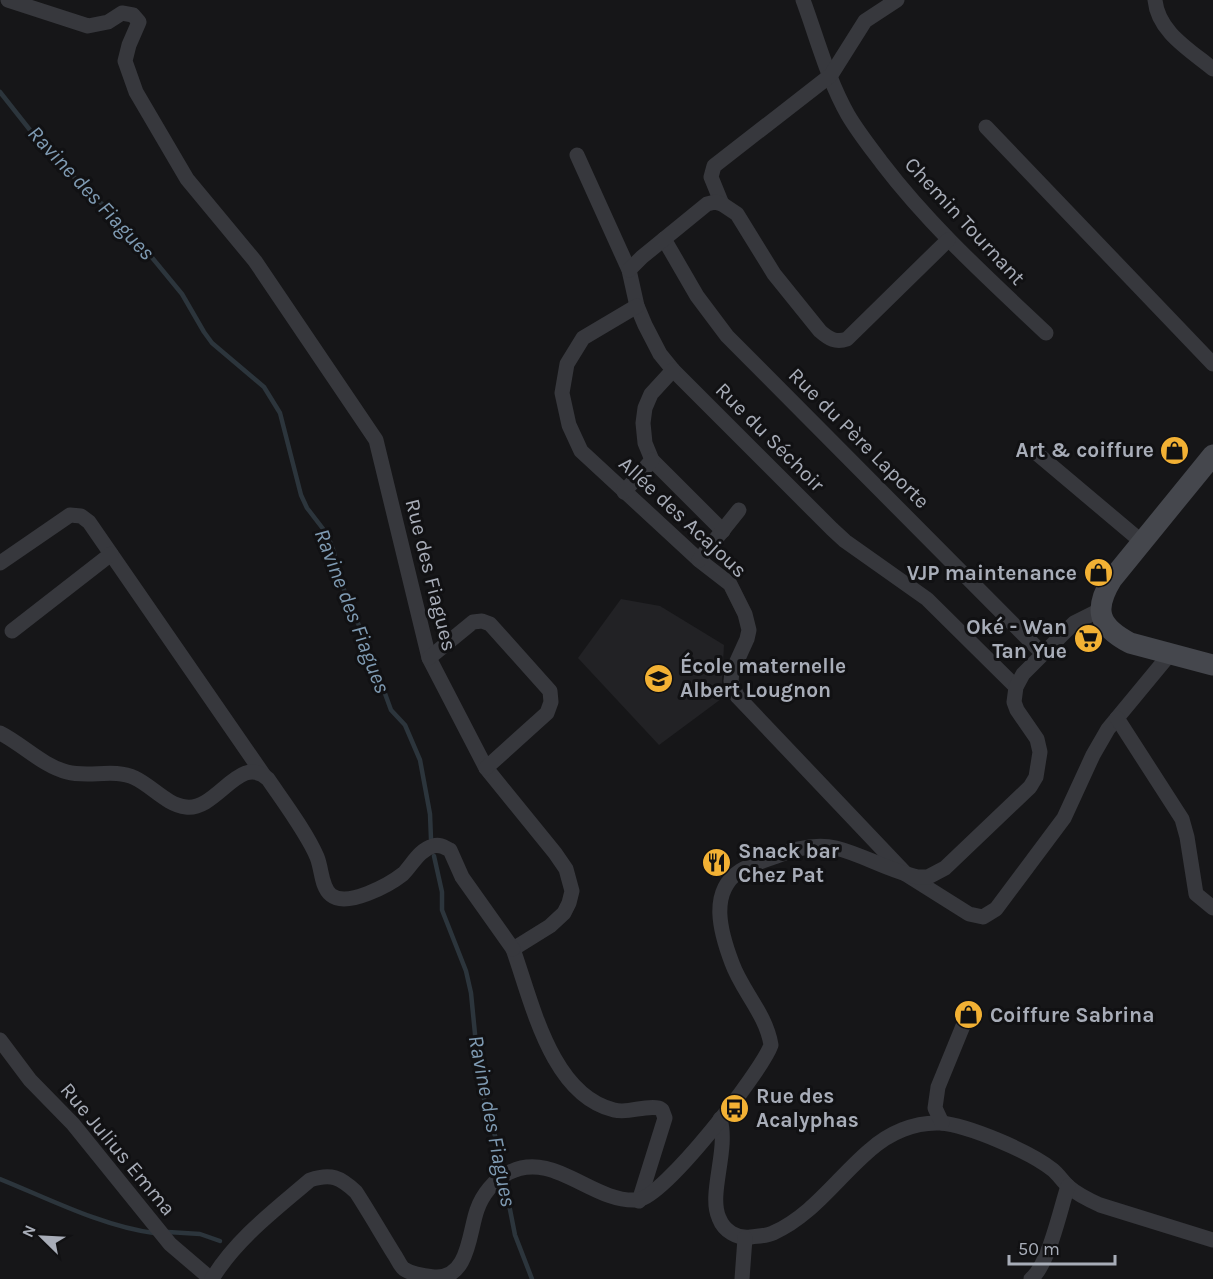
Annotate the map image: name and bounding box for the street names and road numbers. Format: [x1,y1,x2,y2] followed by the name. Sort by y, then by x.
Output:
[900,152,1030,290] street label: Chemin Tournant
[784,363,934,513] street label: Rue du Père Laporte
[711,378,830,497] street label: Rue du Séchoir
[614,452,752,582] street label: Allée des Acajous
[401,497,461,653] street label: Rue des Fiagues
[55,1078,181,1220] street label: Rue Julius Emma

